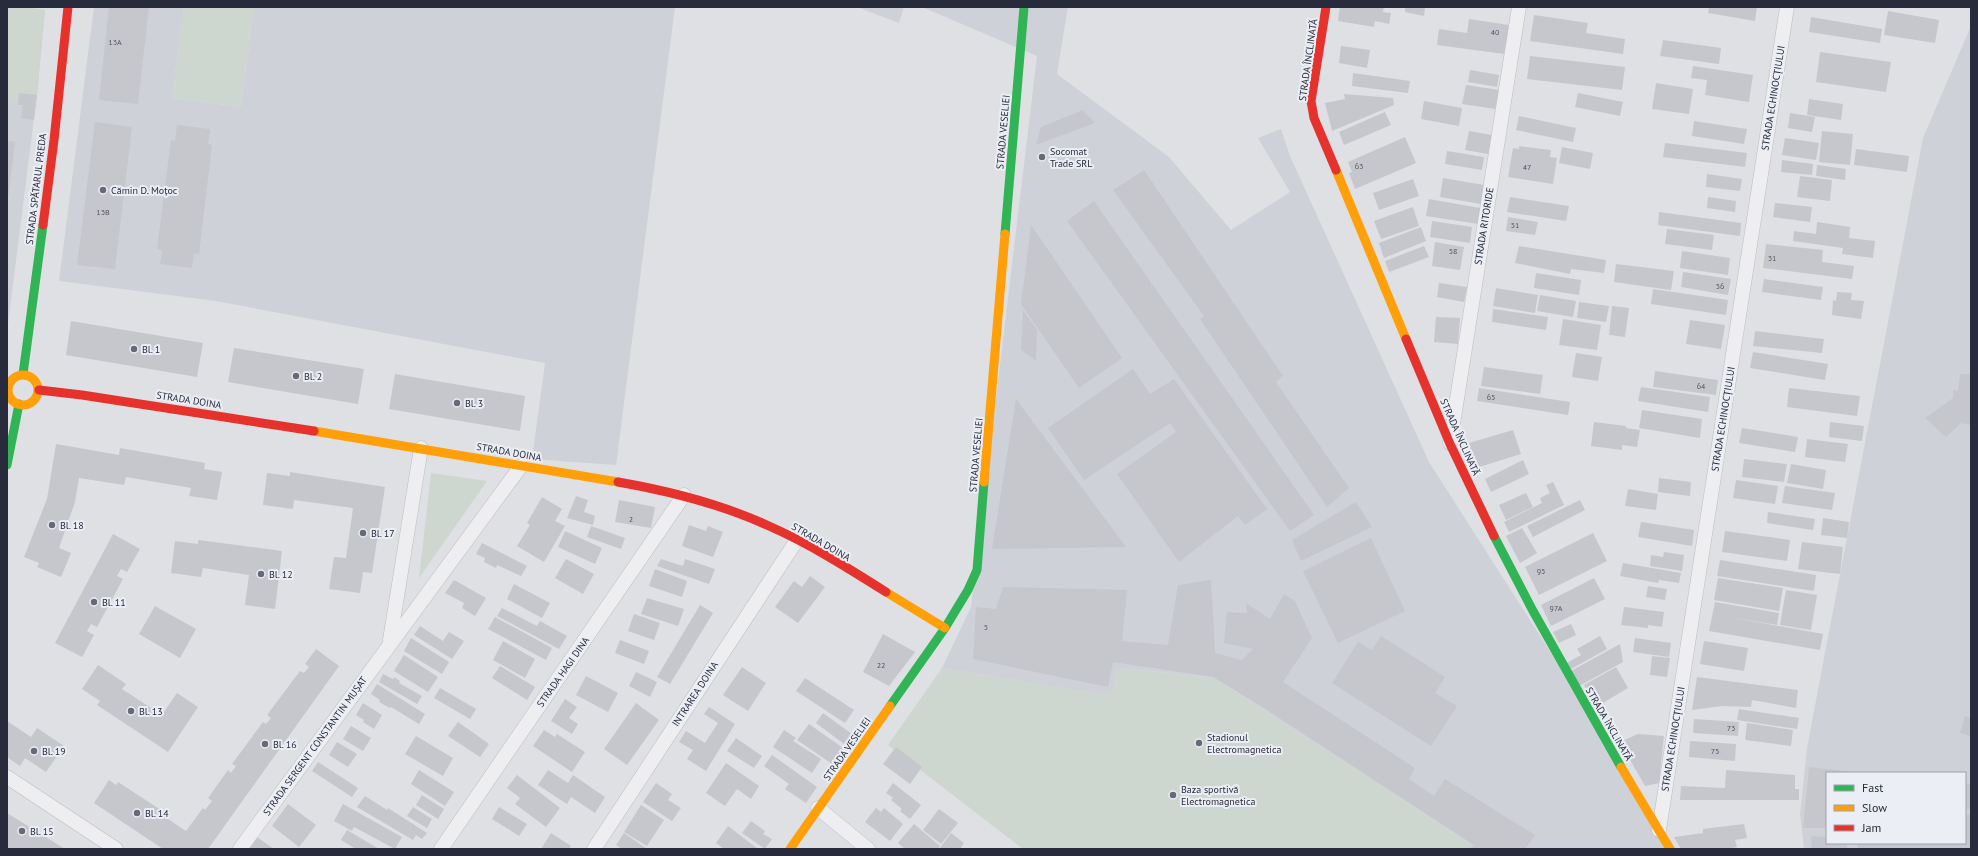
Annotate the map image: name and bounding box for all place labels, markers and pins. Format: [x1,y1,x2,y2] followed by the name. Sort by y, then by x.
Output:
[1050,145,1092,170] place label: Socomat Trade SRL
[1037,152,1047,162] marker: Socomat Trade SRL
[111,184,178,197] place label: Cămin D. Moțoc
[98,185,108,195] marker: Cămin D. Moțoc
[142,343,160,356] place label: Bl. 1
[129,344,139,354] marker: Bl. 1
[304,370,322,383] place label: Bl. 2
[291,371,301,381] marker: Bl. 2
[465,397,483,410] place label: Bl. 3
[452,398,462,408] marker: Bl. 3
[60,519,84,532] place label: Bl. 18
[47,520,57,530] marker: Bl. 18
[371,527,395,540] place label: Bl. 17
[358,528,368,538] marker: Bl. 17
[269,568,293,581] place label: Bl. 12
[256,569,266,579] marker: Bl. 12
[102,596,126,609] place label: Bl. 11
[89,597,99,607] marker: Bl. 11
[139,705,163,718] place label: Bl. 13
[126,706,136,716] marker: Bl. 13
[1207,731,1281,756] place label: Stadionul Electromagnetica
[273,738,297,751] place label: Bl. 16
[1194,738,1204,748] marker: Stadionul Electromagnetica
[260,739,270,749] marker: Bl. 16
[42,745,66,758] place label: Bl. 19
[29,746,39,756] marker: Bl. 19
[1181,783,1255,808] place label: Baza sportivă Electromagnetica
[1168,790,1178,800] marker: Baza sportivă Electromagnetica
[145,807,169,820] place label: Bl. 14
[132,808,142,818] marker: Bl. 14
[30,825,54,838] place label: Bl. 15
[17,826,27,836] marker: Bl. 15

